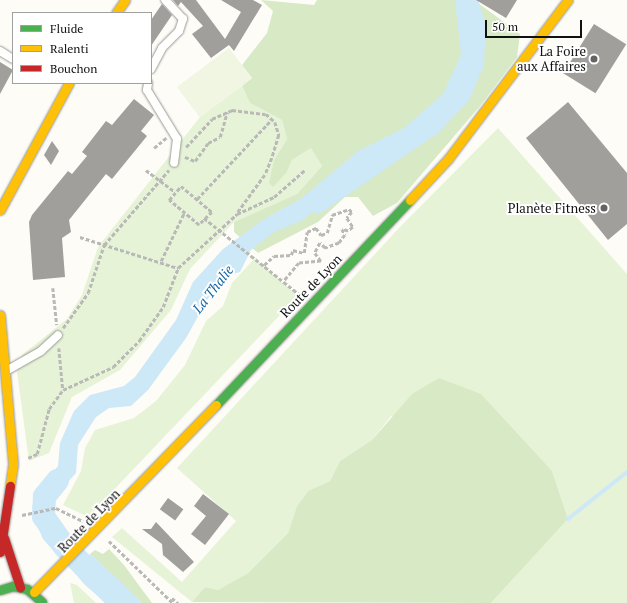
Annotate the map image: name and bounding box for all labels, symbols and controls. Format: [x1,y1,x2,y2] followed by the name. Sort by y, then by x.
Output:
[12,12,152,84] legend
[487,12,584,38] scale bar
[492,19,518,34] text: 50 m
[50,21,83,36] text: Fluide
[50,41,89,56] text: Ralenti
[517,44,586,75] place label: La Foire aux Affaires
[589,54,599,64] marker: La Foire aux Affaires
[50,61,97,76] text: Bouchon
[508,200,596,216] place label: Planète Fitness
[599,203,609,213] marker: Planète Fitness
[277,251,345,321] street label: Route de Lyon
[189,262,237,316] water label: La Thalie
[55,486,123,556] street label: Route de Lyon

